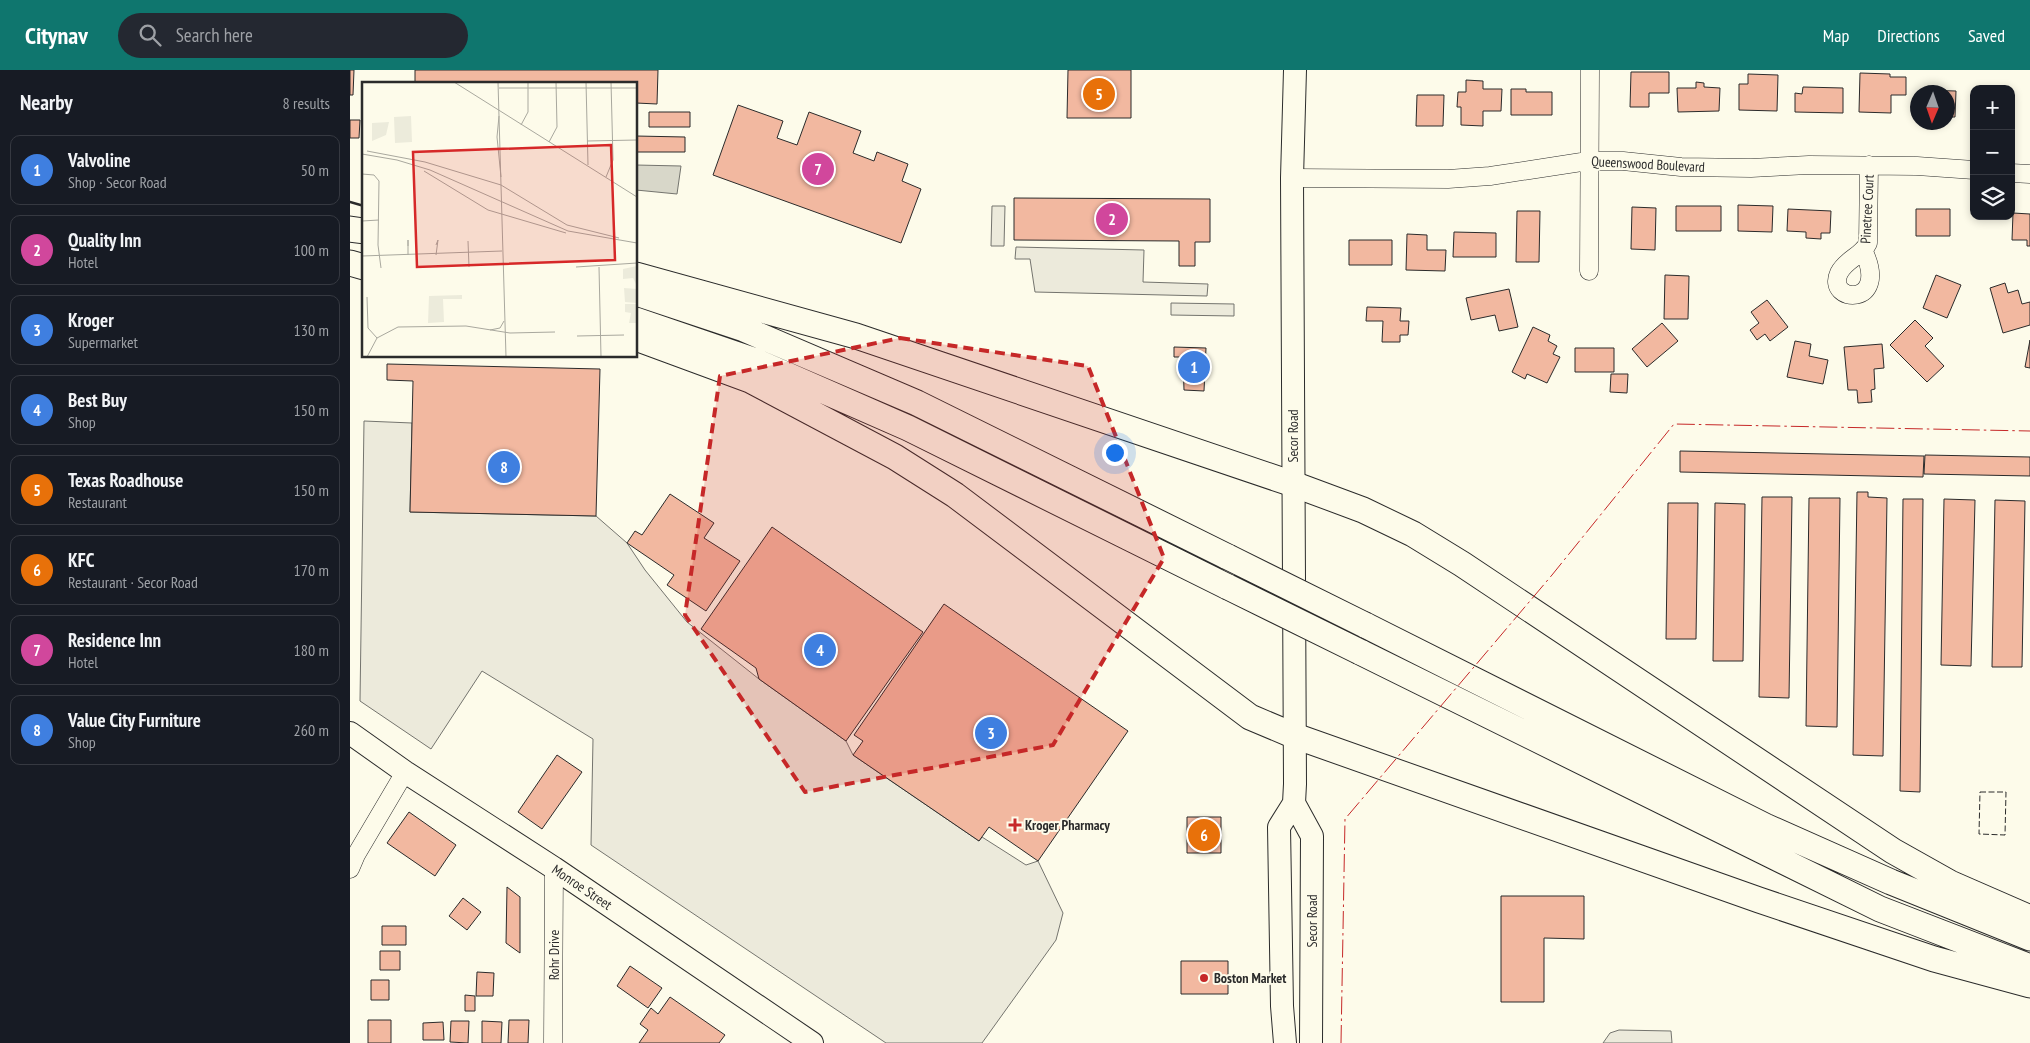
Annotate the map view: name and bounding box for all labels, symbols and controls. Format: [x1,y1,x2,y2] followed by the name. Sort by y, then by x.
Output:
[118,13,468,58] search box
[25,20,88,51] text: Citynav
[136,21,164,49] icon: search
[176,23,253,47] text: Search here
[1823,24,1849,47] text: Map
[1877,24,1940,47] text: Directions
[1968,24,2005,47] text: Saved
[1083,75,1115,113] pin: 5
[362,82,638,358] inset map
[1910,85,1955,130] north arrow
[1970,85,2015,220] map controls
[1970,85,2015,130] button: +
[20,89,73,116] text: Nearby
[283,93,330,113] text: 8 results
[1970,130,2015,175] button: −
[68,148,131,172] text: Valvoline
[802,150,834,188] pin: 7
[1591,152,1705,176] street label: Queenswood Boulevard
[33,160,41,180] text: 1
[301,160,329,180] text: 50 m
[68,172,167,192] text: Shop · Secor Road
[1856,174,1878,244] street label: Pinetree Court
[1970,175,2015,220] button: layers
[1096,200,1128,238] pin: 2
[68,228,141,252] text: Quality Inn
[33,240,41,260] text: 2
[294,240,329,260] text: 100 m
[68,252,98,272] text: Hotel
[68,308,114,332] text: Kroger
[33,320,41,340] text: 3
[294,320,329,340] text: 130 m
[68,332,138,352] text: Supermarket
[1178,348,1210,386] pin: 1
[68,388,127,412] text: Best Buy
[33,400,41,420] text: 4
[294,400,329,420] text: 150 m
[1284,409,1302,463] street label: Secor Road
[68,412,96,432] text: Shop
[1102,440,1128,466] your location
[488,448,520,486] pin: 8
[68,468,183,492] text: Texas Roadhouse
[33,480,41,500] text: 5
[294,480,329,500] text: 150 m
[68,492,127,512] text: Restaurant
[68,548,95,572] text: KFC
[33,560,41,580] text: 6
[294,560,329,580] text: 170 m
[68,572,198,592] text: Restaurant · Secor Road
[68,628,161,652] text: Residence Inn
[804,631,836,669] pin: 4
[33,640,41,660] text: 7
[294,640,329,660] text: 180 m
[68,652,98,672] text: Hotel
[68,708,201,732] text: Value City Furniture
[975,714,1007,752] pin: 3
[33,720,41,740] text: 8
[294,720,329,740] text: 260 m
[68,732,96,752] text: Shop
[1025,816,1110,834] place label: Kroger Pharmacy
[1188,816,1220,854] pin: 6
[1009,819,1021,831] marker: Kroger Pharmacy
[548,860,616,914] street label: Monroe Street
[1303,894,1321,948] street label: Secor Road
[545,929,563,980] street label: Rohr Drive
[1214,969,1286,987] place label: Boston Market
[1198,972,1210,984] marker: Boston Market

